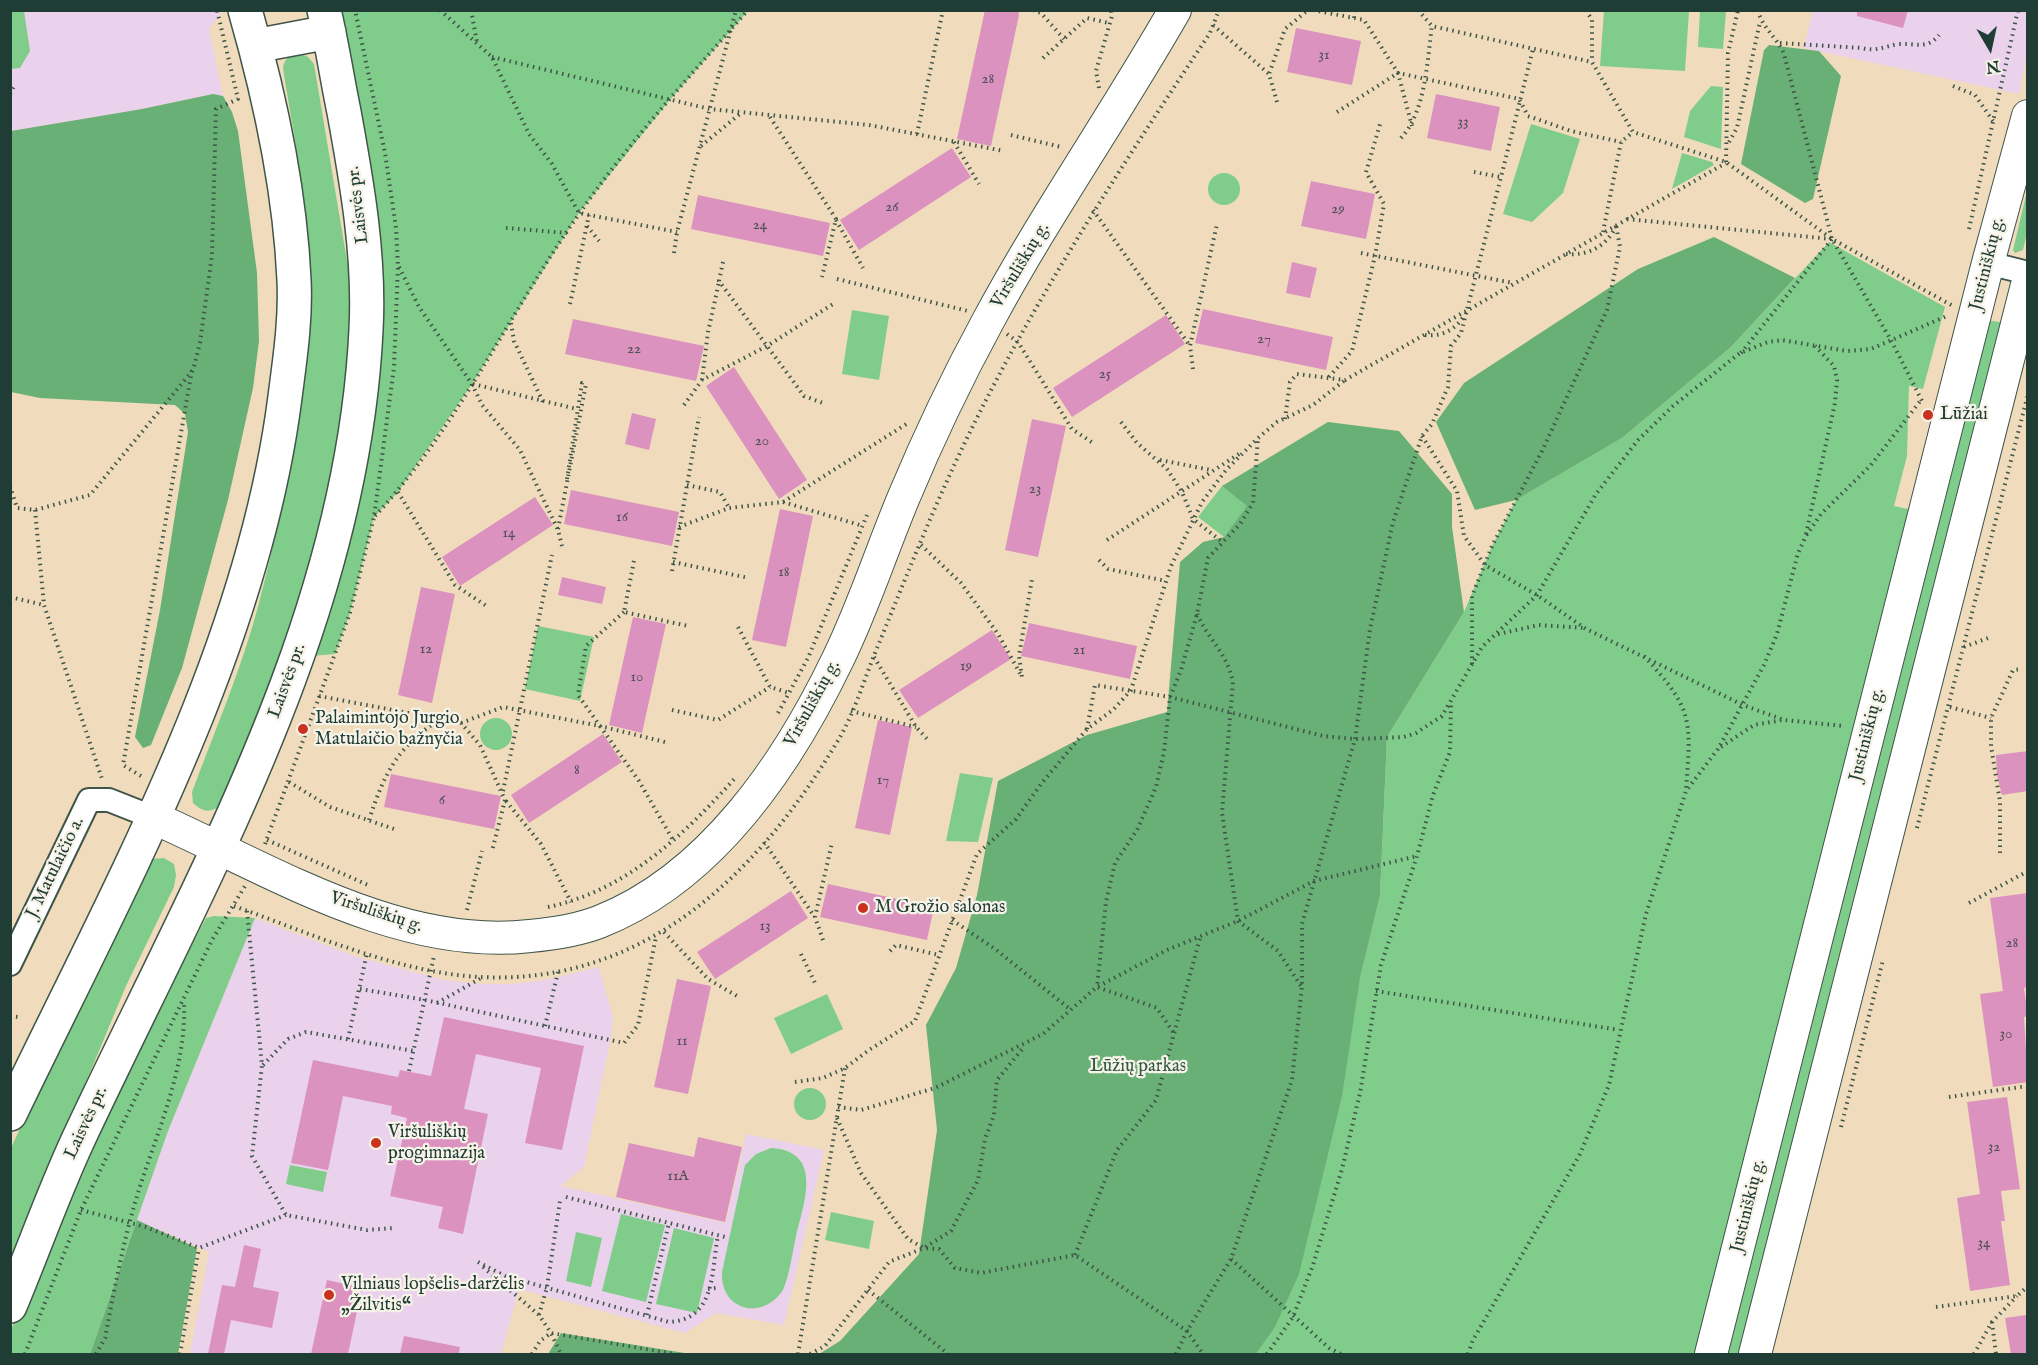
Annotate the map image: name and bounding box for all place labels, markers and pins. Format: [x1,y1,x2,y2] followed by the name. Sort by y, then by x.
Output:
[1940,404,1988,426] place label: Lūžiai
[1921,408,1935,422] marker: Lūžiai
[315,708,463,750] place label: Palaimintojo Jurgio Matulaičio bažnyčia
[296,722,310,736] marker: Palaimintojo Jurgio Matulaičio bažnyčia
[875,897,1005,919] place label: M Grožio salonas
[856,901,870,915] marker: M Grožio salonas
[388,1122,485,1164] place label: Viršuliškių progimnazija
[369,1136,383,1150] marker: Viršuliškių progimnazija
[341,1274,524,1316] place label: Vilniaus lopšelis-darželis „Žilvitis“
[322,1288,336,1302] marker: Vilniaus lopšelis-darželis „Žilvitis“

